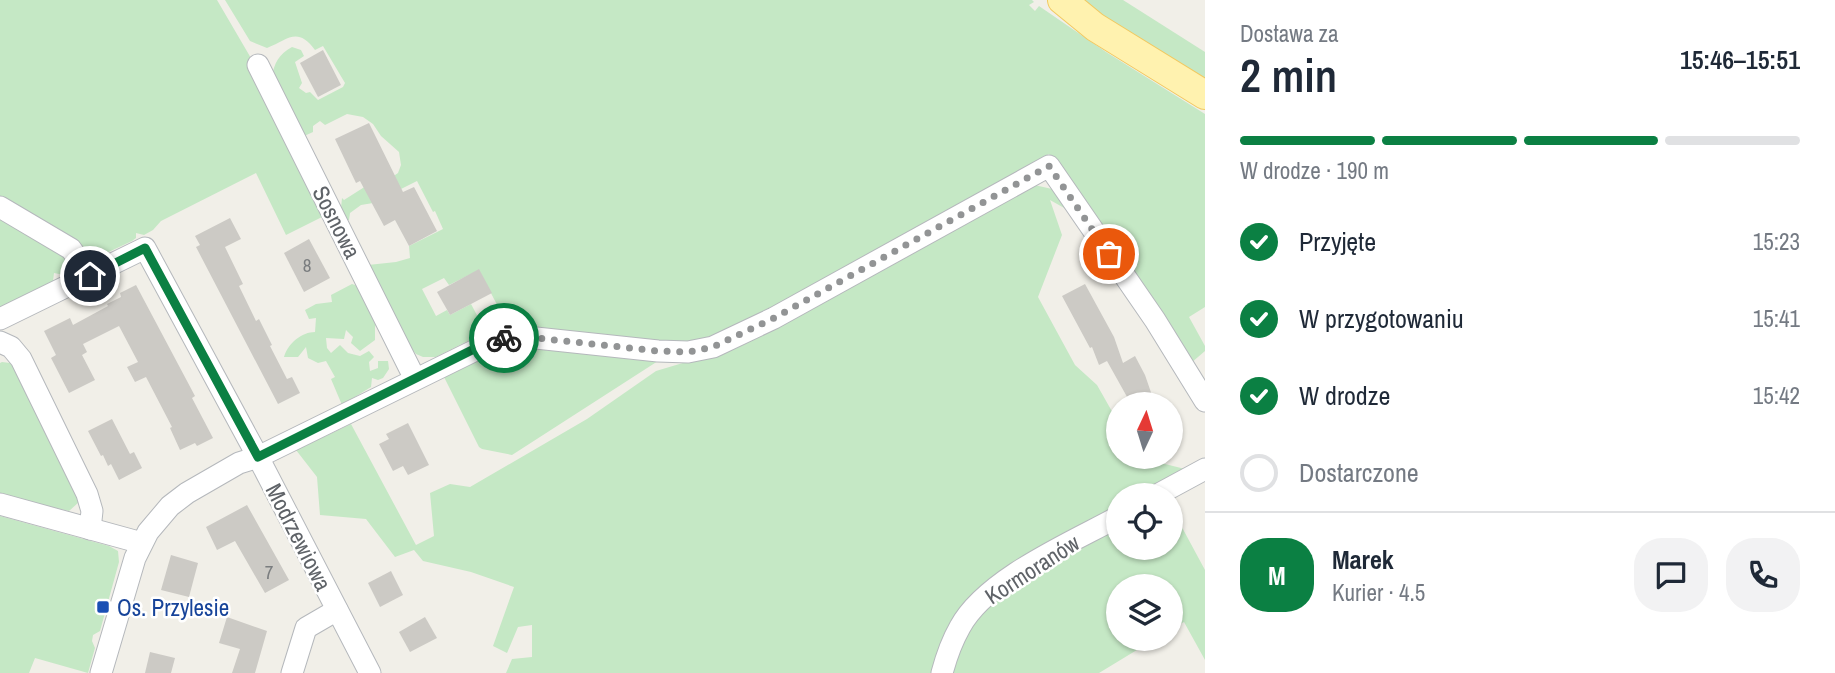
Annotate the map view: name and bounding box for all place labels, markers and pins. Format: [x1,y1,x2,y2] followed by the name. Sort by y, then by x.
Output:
[1079,224,1139,284] pin
[60,246,120,306] pin
[117,592,229,623] place label: Os. Przylesie
[95,599,111,615] marker: Os. Przylesie

